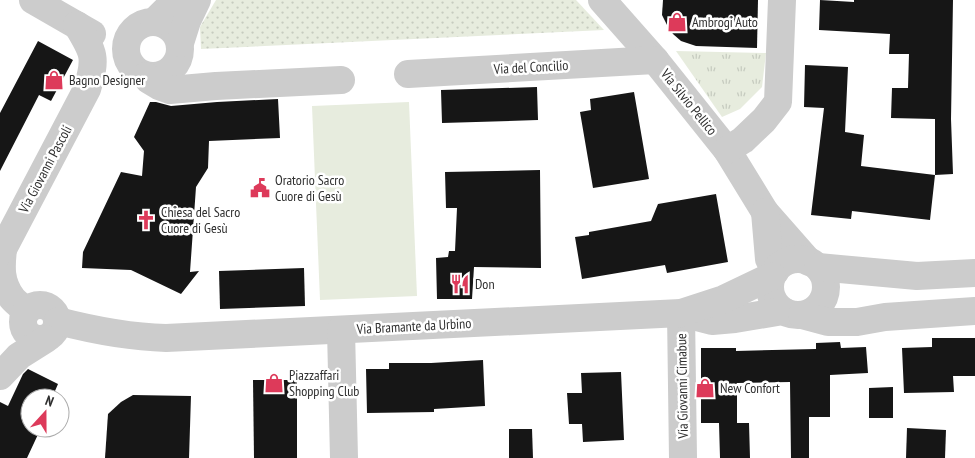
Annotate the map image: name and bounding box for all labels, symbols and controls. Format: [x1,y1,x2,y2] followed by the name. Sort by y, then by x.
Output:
[666,11,688,33] shop icon: Ambrogi Auto
[692,13,758,31] place label: Ambrogi Auto
[492,56,569,78] street label: Via del Concilio
[656,65,721,139] street label: Via Silvio Pellico
[43,69,65,91] shop icon: Bagno Designer
[69,71,145,89] place label: Bagno Designer
[14,122,76,217] street label: Via Giovanni Pascoli
[275,171,344,205] place label: Oratorio Sacro Cuore di Gesù
[249,177,271,199] public building icon: Oratorio Sacro Cuore di Gesù
[161,203,240,237] place label: Chiesa del Sacro Cuore di Gesù
[135,209,157,231] church icon: Chiesa del Sacro Cuore di Gesù
[449,273,471,295] restaurant icon: Don
[475,275,495,293] place label: Don
[355,314,472,338] street label: Via Bramante da Urbino
[672,333,692,440] street label: Via Giovanni Cimabue
[289,366,359,400] place label: Piazzaffari Shopping Club
[263,372,285,394] shop icon: Piazzaffari Shopping Club
[694,377,716,399] shop icon: New Confort
[720,379,780,397] place label: New Confort
[20,388,70,438] north arrow
[43,391,56,411] text: N

